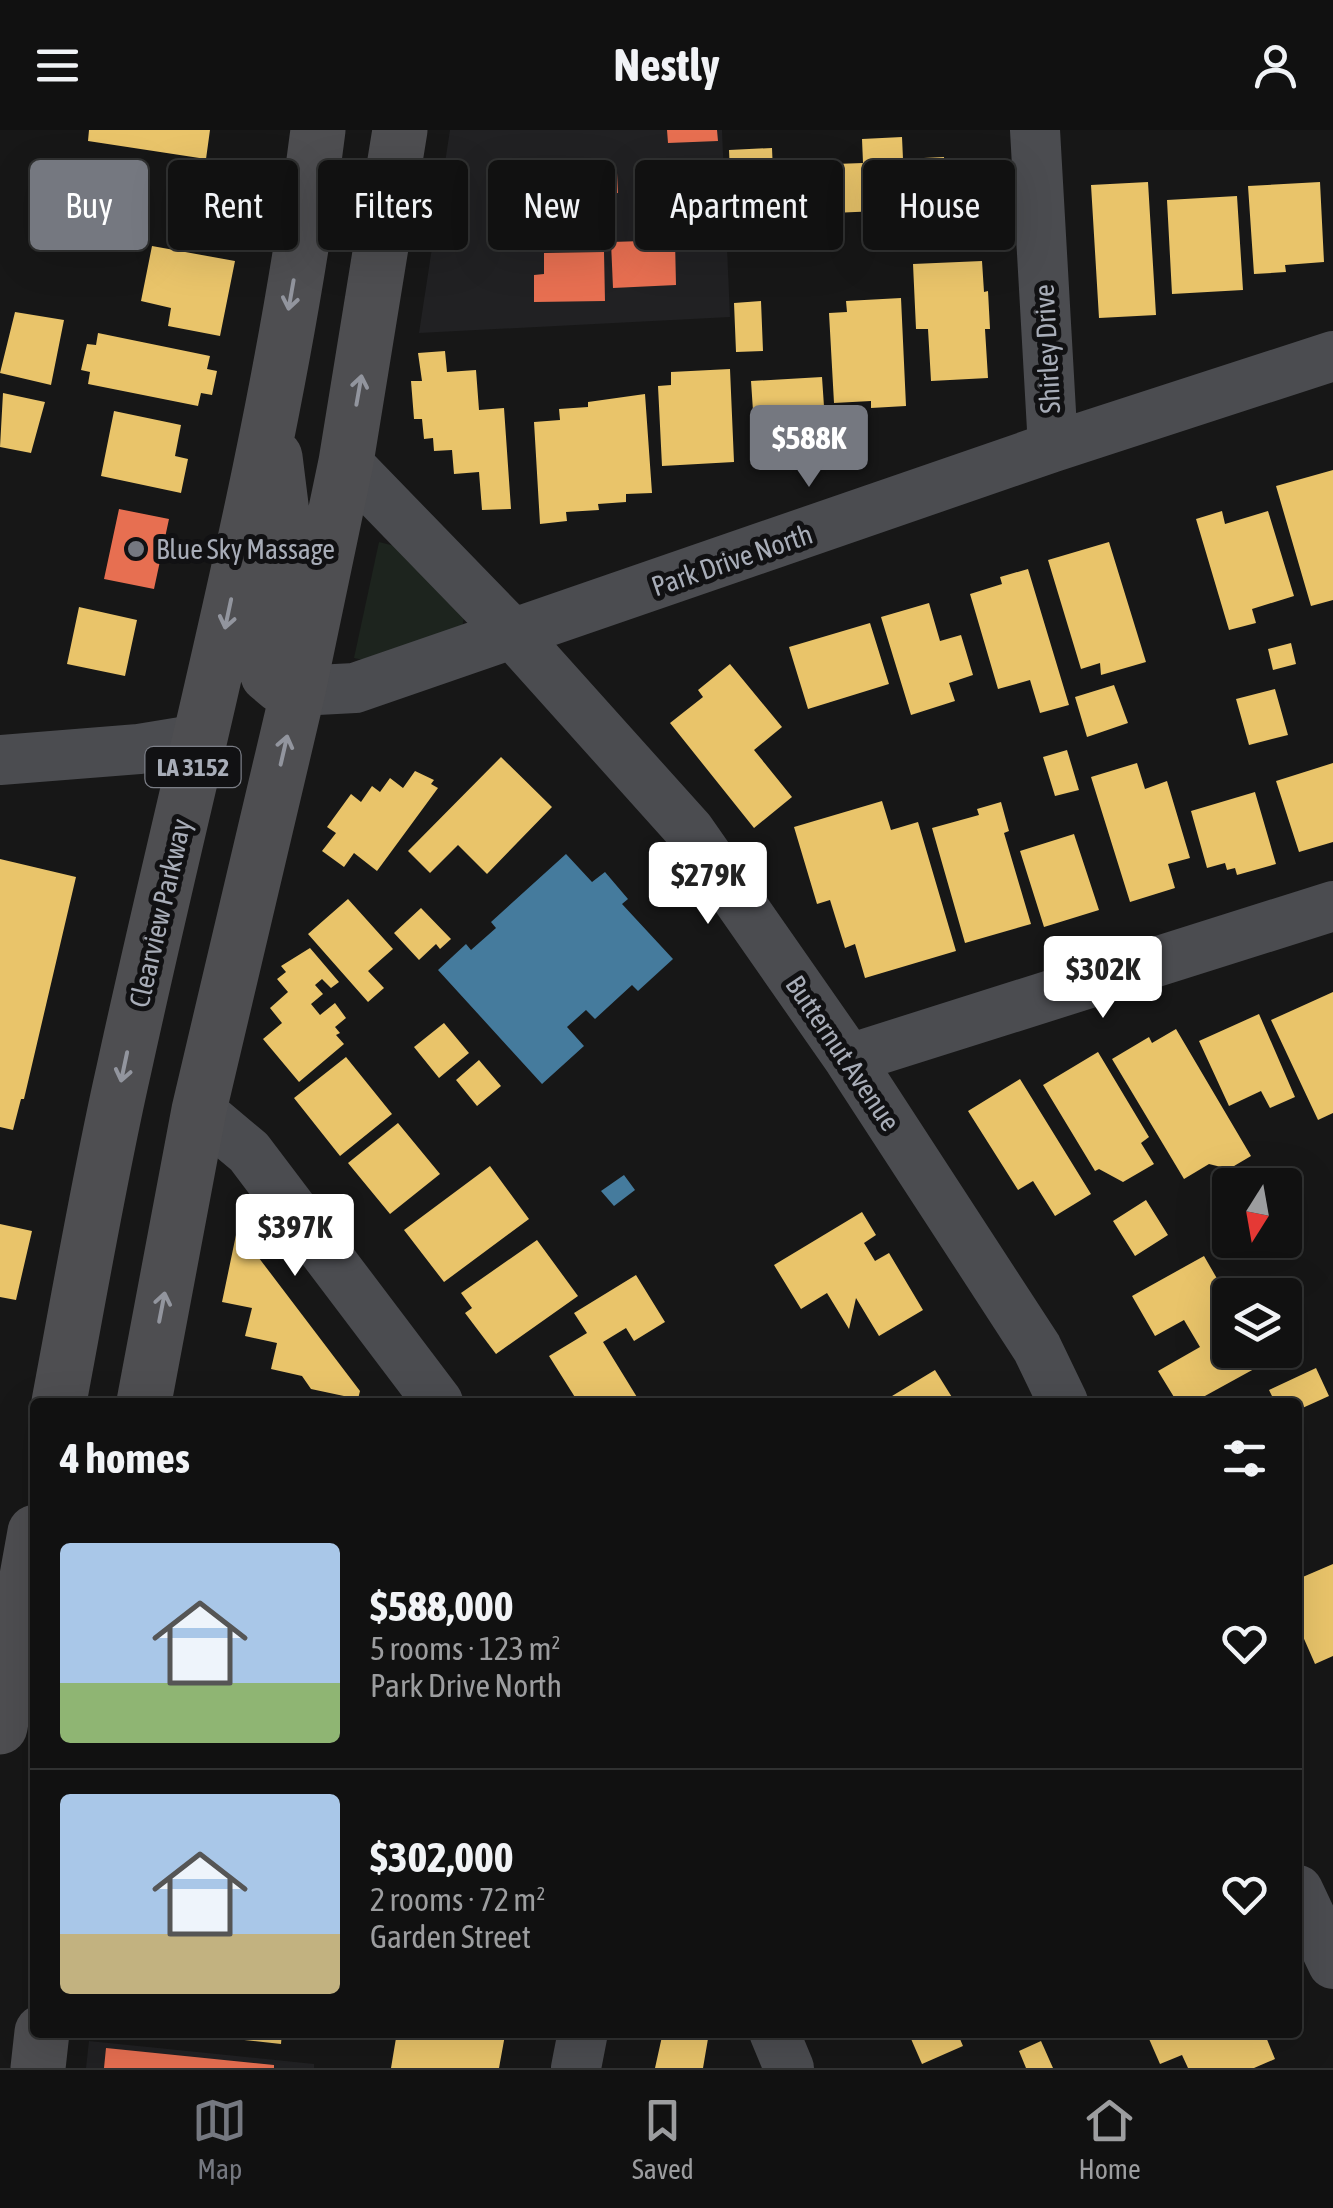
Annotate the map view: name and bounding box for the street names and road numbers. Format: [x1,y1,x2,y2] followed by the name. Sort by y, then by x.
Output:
[1028,284,1066,414] street label: Shirley Drive
[647,518,817,602] street label: Park Drive North
[146,747,240,787] road number: LA 3152
[123,816,197,1010] street label: Clearview Parkway
[779,969,907,1137] street label: Butternut Avenue

